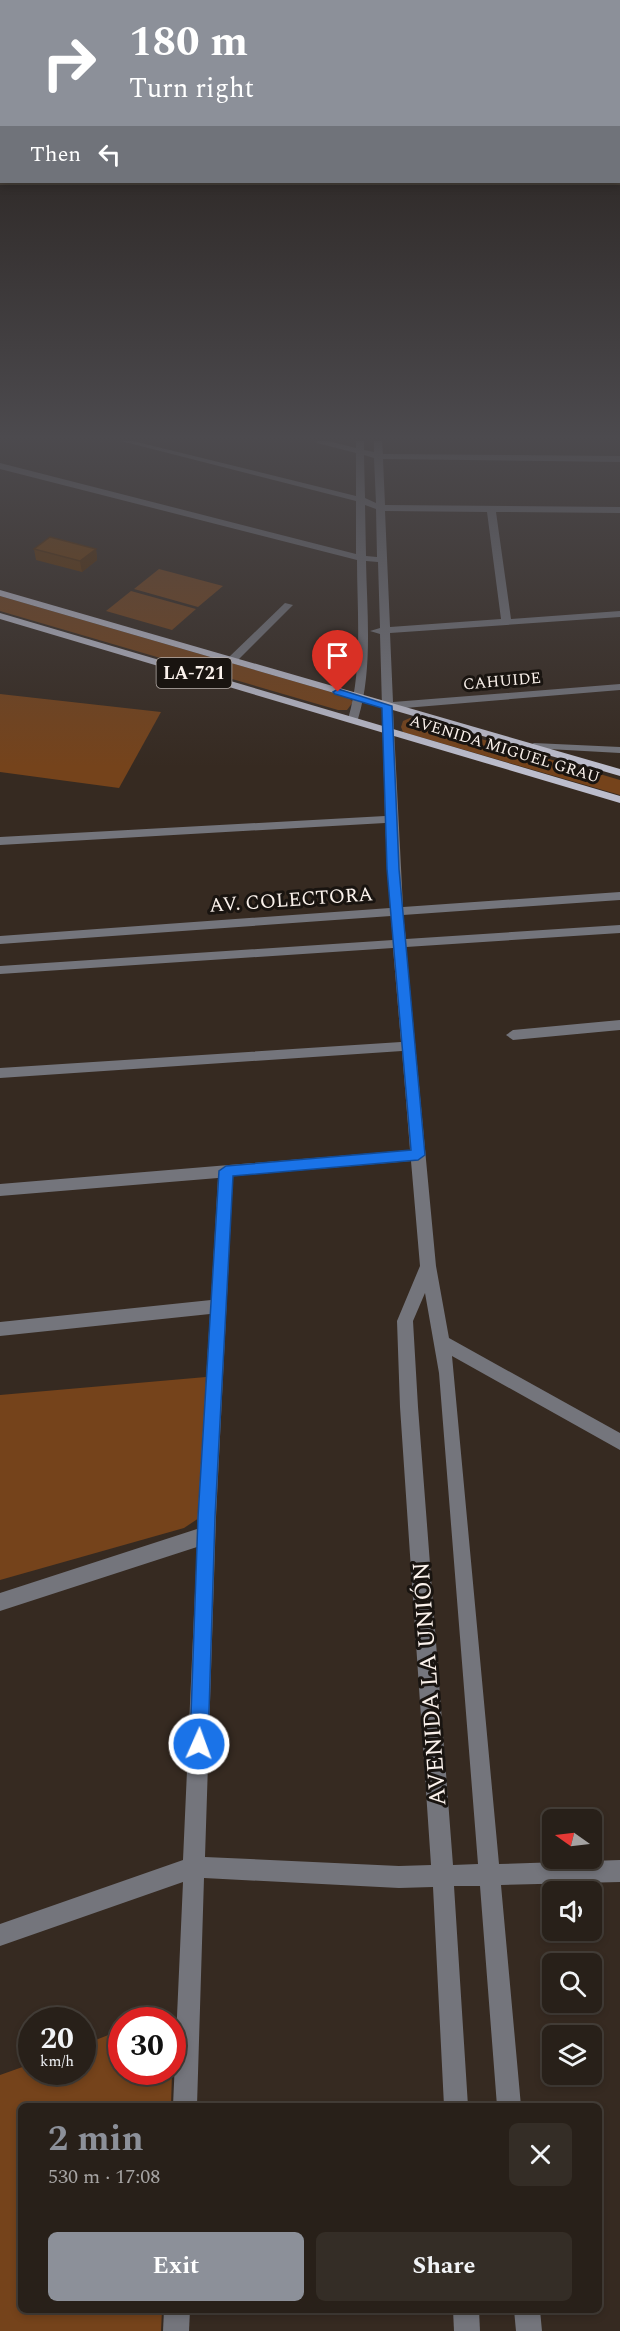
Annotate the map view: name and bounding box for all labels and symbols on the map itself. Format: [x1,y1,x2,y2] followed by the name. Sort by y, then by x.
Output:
[312,630,363,692] pin
[156,658,232,688] road number: LA-721
[462,666,542,696] street label: CAHUIDE
[406,709,603,789] street label: AVENIDA MIGUEL GRAU
[208,879,374,921] street label: AV. COLECTORA
[404,1561,456,1807] street label: AVENIDA LA UNIÓN
[167,1712,231,1776] position arrow
[542,1809,602,1869] north arrow
[108,2007,186,2085] speed limit sign: 30

